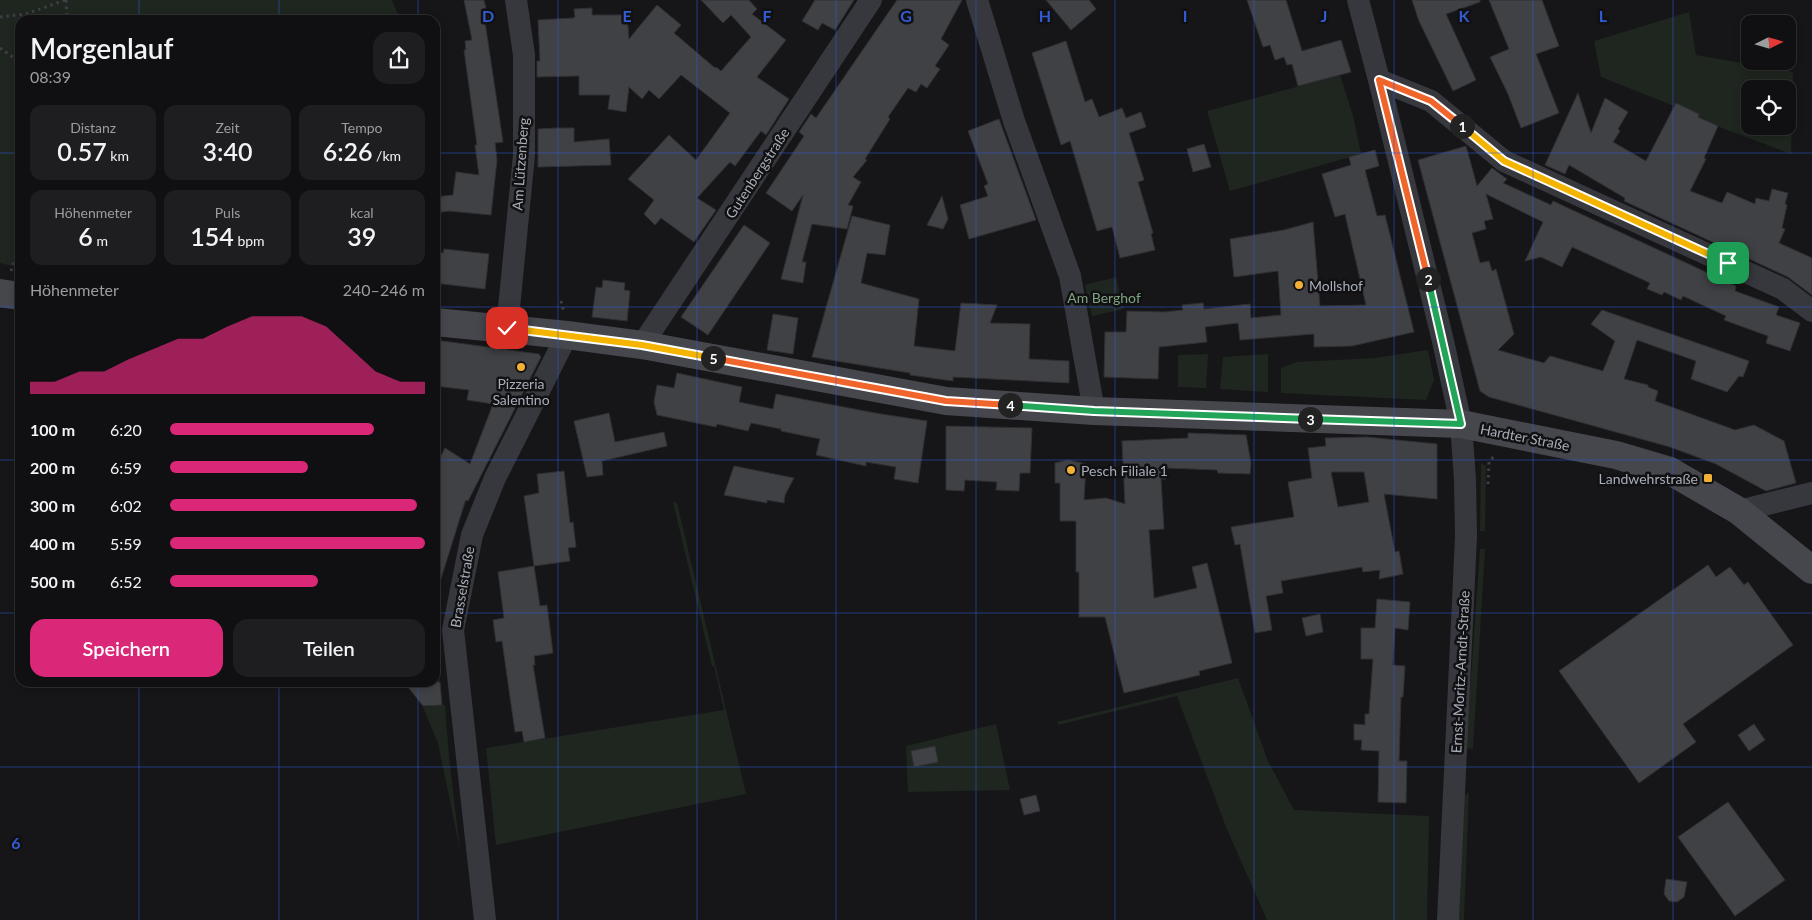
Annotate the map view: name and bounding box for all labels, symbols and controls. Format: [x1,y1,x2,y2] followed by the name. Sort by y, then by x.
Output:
[482,6,494,25] text: D
[622,6,632,25] text: E
[762,6,772,25] text: F
[900,6,912,25] text: G
[1039,6,1051,25] text: H
[1183,6,1187,25] text: I
[1321,6,1327,25] text: J
[1459,6,1471,25] text: K
[1599,6,1608,25] text: L
[1741,15,1796,70] north arrow
[1741,15,1796,135] map controls
[30,31,173,65] text: Morgenlauf
[373,32,425,84] button: share
[30,67,71,86] text: 08:39
[1741,80,1796,135] button: locate
[1450,114,1474,138] pin: 1
[508,117,532,211] street label: Am Lützenberg
[1458,118,1467,135] text: 1
[70,119,116,136] text: Distanz
[216,119,239,136] text: Zeit
[341,119,382,136] text: Tempo
[722,125,792,221] street label: Gutenbergstraße
[57,136,107,166] text: 0.57
[203,136,252,166] text: 3:40
[323,136,372,166] text: 6:26
[107,147,129,164] text: km
[372,147,401,164] text: /km
[54,204,132,221] text: Höhenmeter
[215,204,240,221] text: Puls
[350,204,374,221] text: kcal
[78,221,93,251] text: 6
[190,221,234,251] text: 154
[347,221,376,251] text: 39
[93,232,108,249] text: m
[234,232,265,249] text: bpm
[1707,242,1749,284] pin
[1714,249,1742,277] icon: arrive
[1416,266,1440,292] pin: 2
[1424,271,1433,288] text: 2
[1309,277,1363,294] place label: Mollshof
[1293,279,1305,291] marker: Mollshof
[30,280,119,299] text: Höhenmeter
[343,280,425,299] text: 240–246 m
[1067,289,1141,306] park label: Am Berghof
[486,307,528,349] pin
[493,314,521,342] icon: check
[700,346,726,370] pin: 5
[709,350,718,367] text: 5
[515,361,527,373] marker: Pizzeria Salentino
[492,375,550,408] place label: Pizzeria Salentino
[998,392,1022,418] pin: 4
[1006,397,1015,414] text: 4
[1298,406,1322,432] pin: 3
[1306,411,1315,428] text: 3
[30,420,75,439] text: 100 m
[110,420,142,439] text: 6:20
[1479,420,1571,454] street label: Hardter Straße
[30,458,75,477] text: 200 m
[110,458,142,477] text: 6:59
[1081,462,1168,479] place label: Pesch Filiale 1
[1065,464,1077,476] marker: Pesch Filiale 1
[1599,470,1698,487] place label: Landwehrstraße
[1702,472,1714,484] marker: Landwehrstraße
[30,496,75,515] text: 300 m
[110,496,142,515] text: 6:02
[30,534,75,553] text: 400 m
[110,534,142,553] text: 5:59
[446,545,478,629] street label: Brasselstraße
[30,572,75,591] text: 500 m
[110,572,142,591] text: 6:52
[1447,590,1473,754] street label: Ernst-Moritz-Arndt-Straße
[30,619,223,677] button: Speichern
[233,619,425,677] button: Teilen
[11,833,21,852] text: 6

